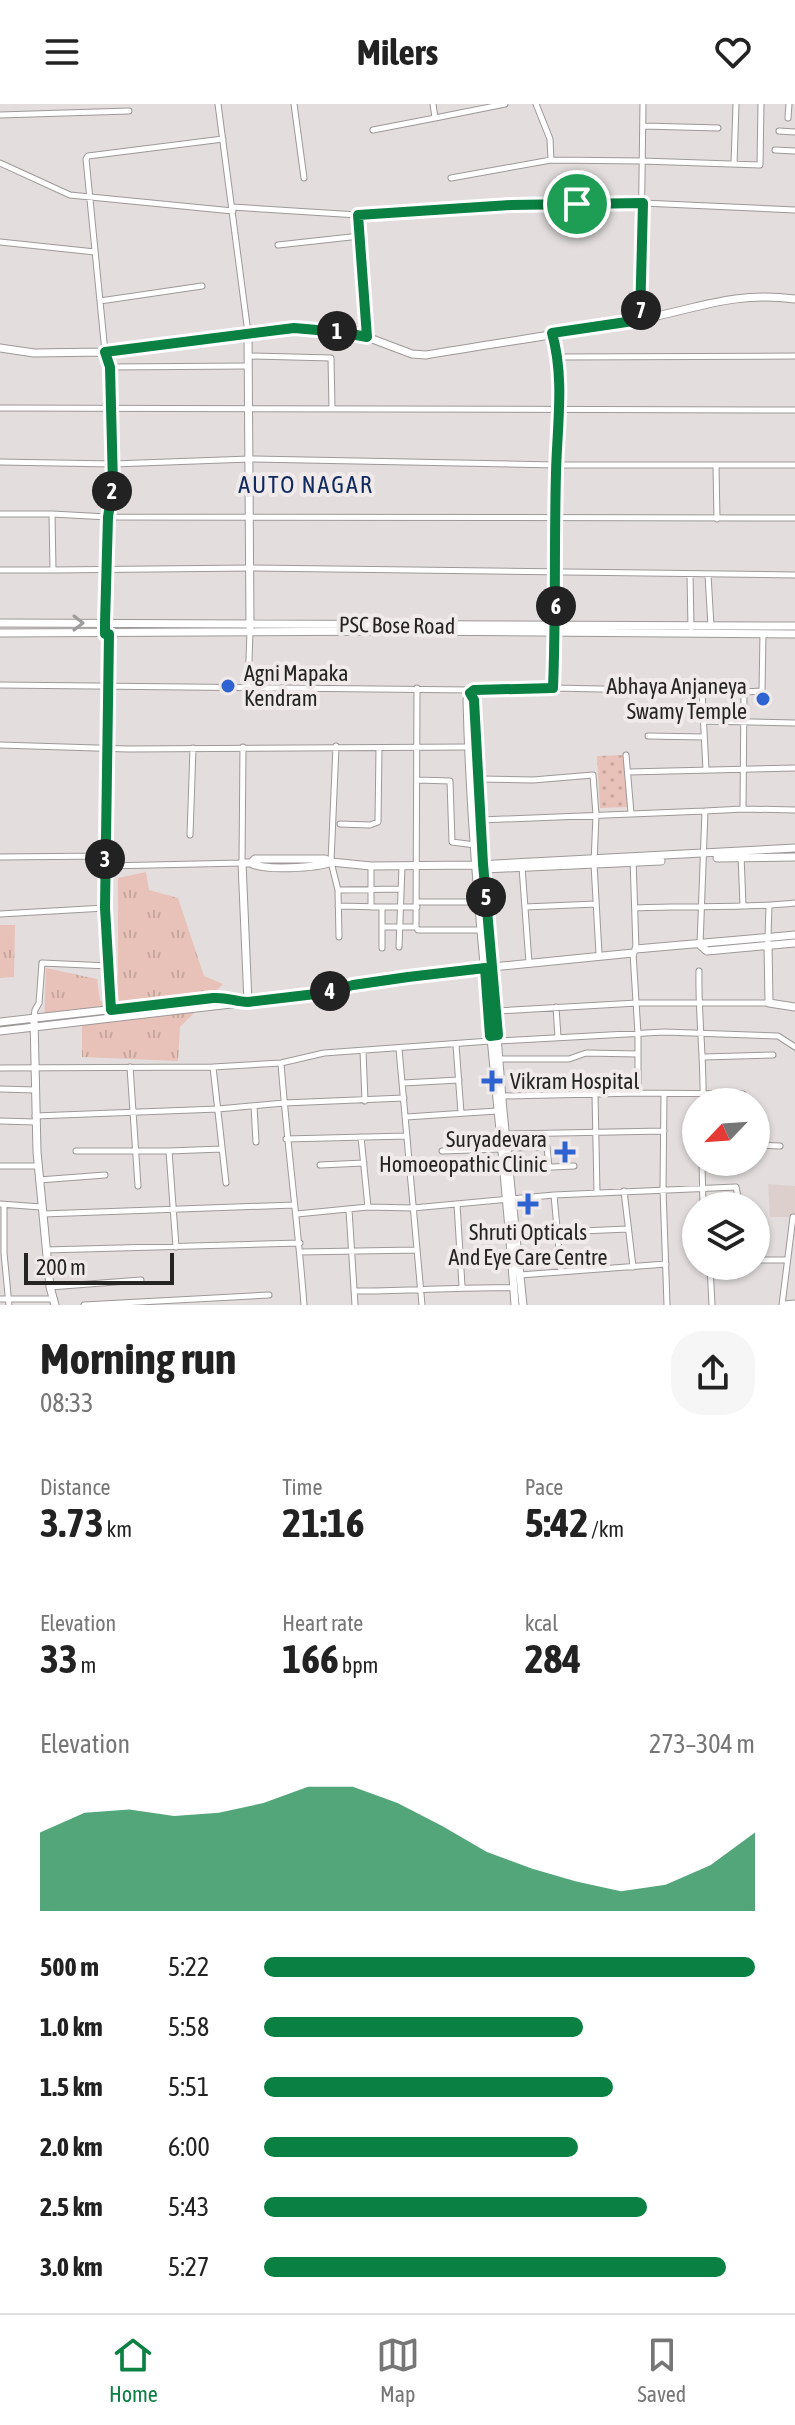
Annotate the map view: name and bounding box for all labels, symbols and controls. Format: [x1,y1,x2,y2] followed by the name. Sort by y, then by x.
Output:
[40,30,84,74] icon: menu
[711,30,755,74] icon: heart
[357,31,438,73] text: Milers
[543,170,611,238] pin
[555,182,599,226] icon: arrive
[621,290,661,330] pin: 7
[636,297,646,323] text: 7
[317,311,357,351] pin: 1
[332,318,342,344] text: 1
[92,471,132,511] pin: 2
[238,471,374,498] district label: AUTO NAGAR
[107,478,117,504] text: 2
[536,586,576,626] pin: 6
[551,593,561,619] text: 6
[339,611,455,639] street label: PSC Bose Road
[72,614,85,632] one-way arrow
[244,660,349,711] place label: Agni Mapaka Kendram
[607,673,747,724] place label: Abhaya Anjaneya Swamy Temple
[219,677,237,695] marker: Agni Mapaka Kendram
[754,690,772,708] marker: Abhaya Anjaneya Swamy Temple
[85,839,125,879] pin: 3
[100,846,110,872] text: 3
[466,877,506,917] pin: 5
[481,884,491,910] text: 5
[310,971,350,1011] pin: 4
[325,978,335,1004] text: 4
[510,1068,640,1094] place label: Vikram Hospital
[481,1070,503,1092] marker: Vikram Hospital
[682,1088,770,1176] north arrow
[682,1088,770,1280] map controls
[379,1126,548,1177] place label: Suryadevara Homoeopathic Clinic
[554,1141,576,1163] marker: Suryadevara Homoeopathic Clinic
[682,1192,770,1280] button: layers
[517,1193,539,1215] marker: Shruti Opticals And Eye Care Centre
[448,1219,608,1270] place label: Shruti Opticals And Eye Care Centre
[24,1249,174,1285] scale bar
[36,1254,86,1280] text: 200 m
[671,1331,755,1415] button: share
[40,1333,236,1383] text: Morning run
[40,1388,94,1418] text: 08:33
[40,1474,111,1500] text: Distance
[282,1474,322,1500] text: Time
[525,1474,563,1500] text: Pace
[40,1500,104,1545] text: 3.73
[282,1500,365,1545] text: 21:16
[525,1500,588,1545] text: 5:42
[104,1516,132,1542] text: km
[588,1516,624,1542] text: /km
[40,1610,116,1636] text: Elevation
[282,1610,363,1636] text: Heart rate
[525,1610,558,1636] text: kcal
[40,1636,78,1681] text: 33
[282,1636,339,1681] text: 166
[525,1636,581,1681] text: 284
[78,1652,96,1678] text: m
[339,1652,378,1678] text: bpm
[40,1729,130,1759] text: Elevation
[649,1729,755,1759] text: 273–304 m
[40,1952,99,1982] text: 500 m
[168,1952,209,1982] text: 5:22
[40,2012,103,2042] text: 1.0 km
[168,2012,209,2042] text: 5:58
[40,2072,103,2102] text: 1.5 km
[168,2072,209,2102] text: 5:51
[40,2132,103,2162] text: 2.0 km
[168,2132,210,2162] text: 6:00
[40,2192,103,2222] text: 2.5 km
[168,2192,209,2222] text: 5:43
[40,2252,103,2282] text: 3.0 km
[168,2252,209,2282] text: 5:27
[109,2333,158,2407] tab: Home
[376,2333,420,2407] tab: Map
[637,2333,686,2407] tab: Saved

